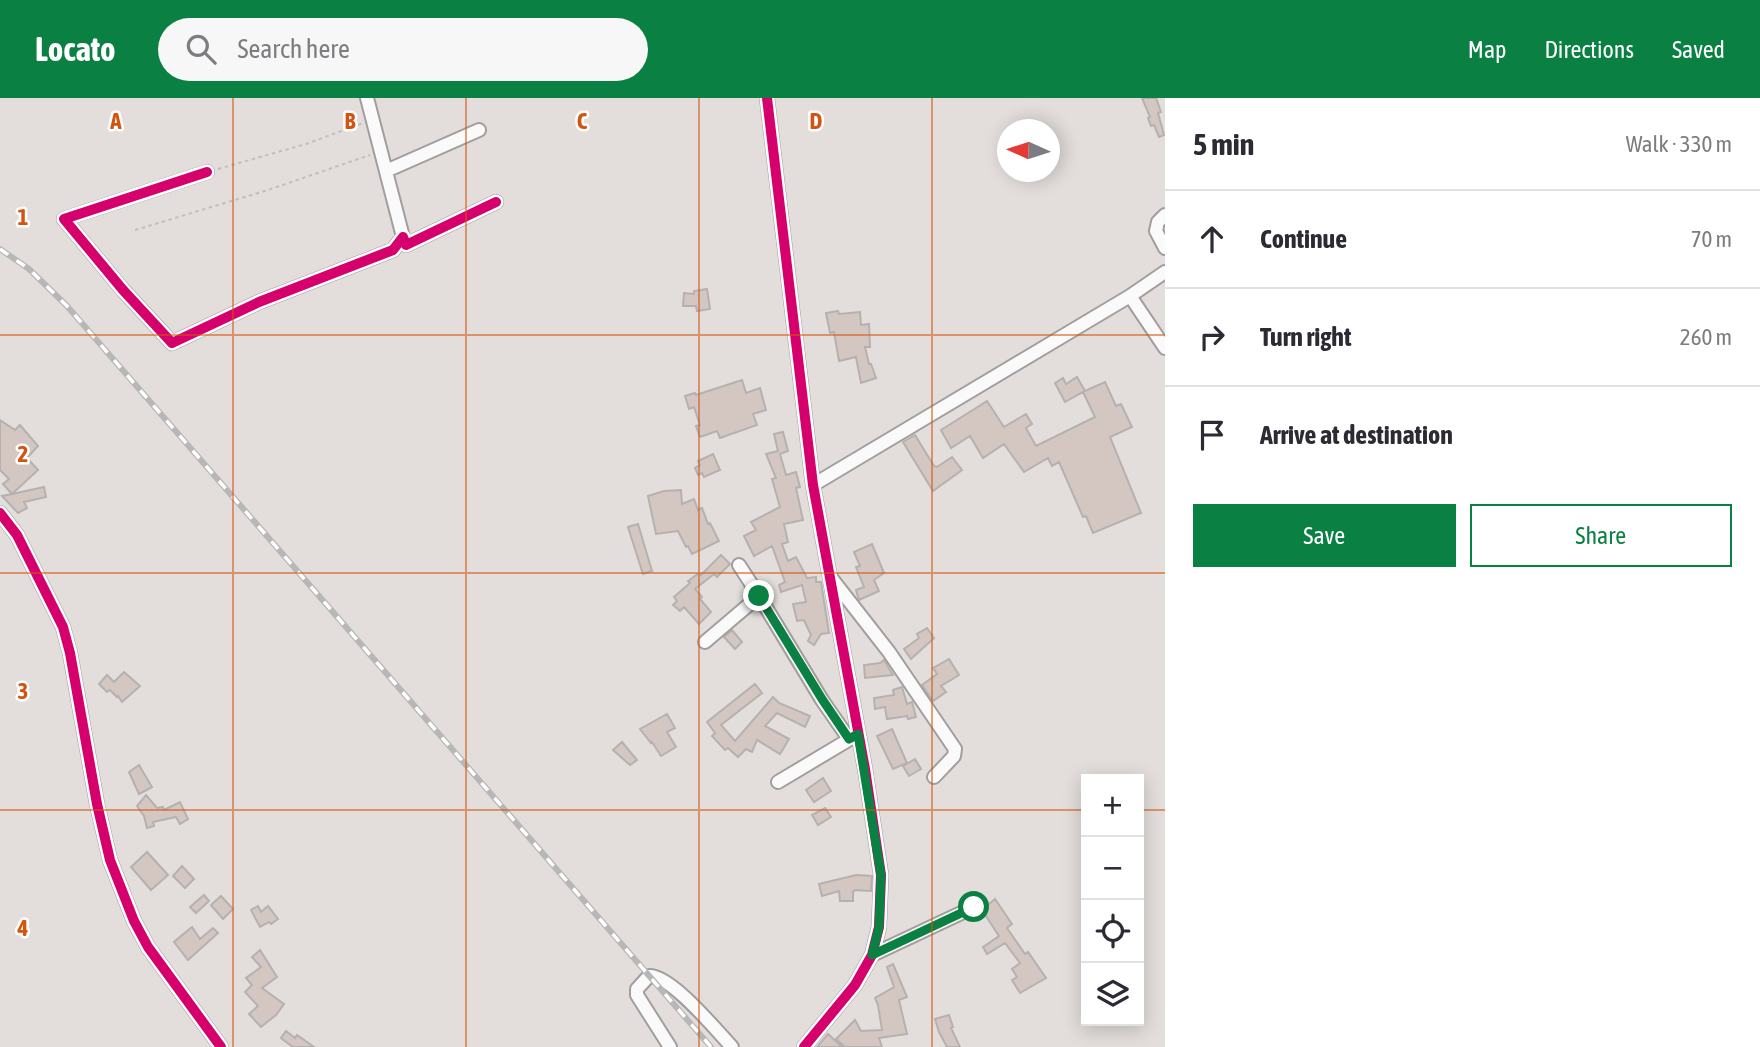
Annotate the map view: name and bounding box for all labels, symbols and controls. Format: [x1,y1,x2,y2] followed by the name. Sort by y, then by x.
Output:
[158,18,648,81] search box
[35,30,116,68] text: Locato
[182,30,220,68] icon: search
[238,34,350,64] text: Search here
[1468,36,1506,63] text: Map
[1544,36,1634,63] text: Directions
[1672,36,1725,63] text: Saved
[109,108,122,134] text: A
[345,108,356,134] text: B
[577,108,588,134] text: C
[810,108,823,134] text: D
[997,119,1060,182] north arrow
[1193,127,1254,161] text: 5 min
[1626,131,1732,157] text: Walk · 330 m
[18,204,29,230] text: 1
[1193,220,1231,258] icon: ahead
[1260,224,1347,254] text: Continue
[1691,226,1732,252] text: 70 m
[1193,318,1231,356] icon: right
[1260,322,1351,352] text: Turn right
[1680,324,1732,350] text: 260 m
[1193,416,1231,454] icon: arrive
[1260,420,1453,450] text: Arrive at destination
[18,441,28,467] text: 2
[1193,504,1456,567] button: Save
[1470,504,1732,567] button: Share
[743,580,774,611] route end
[18,678,28,704] text: 3
[1081,774,1144,1026] map controls
[1081,774,1144,837] button: +
[1081,837,1144,900] button: −
[958,891,989,922] route start
[1081,900,1144,963] button: locate
[17,915,29,941] text: 4
[1081,963,1144,1026] button: layers

